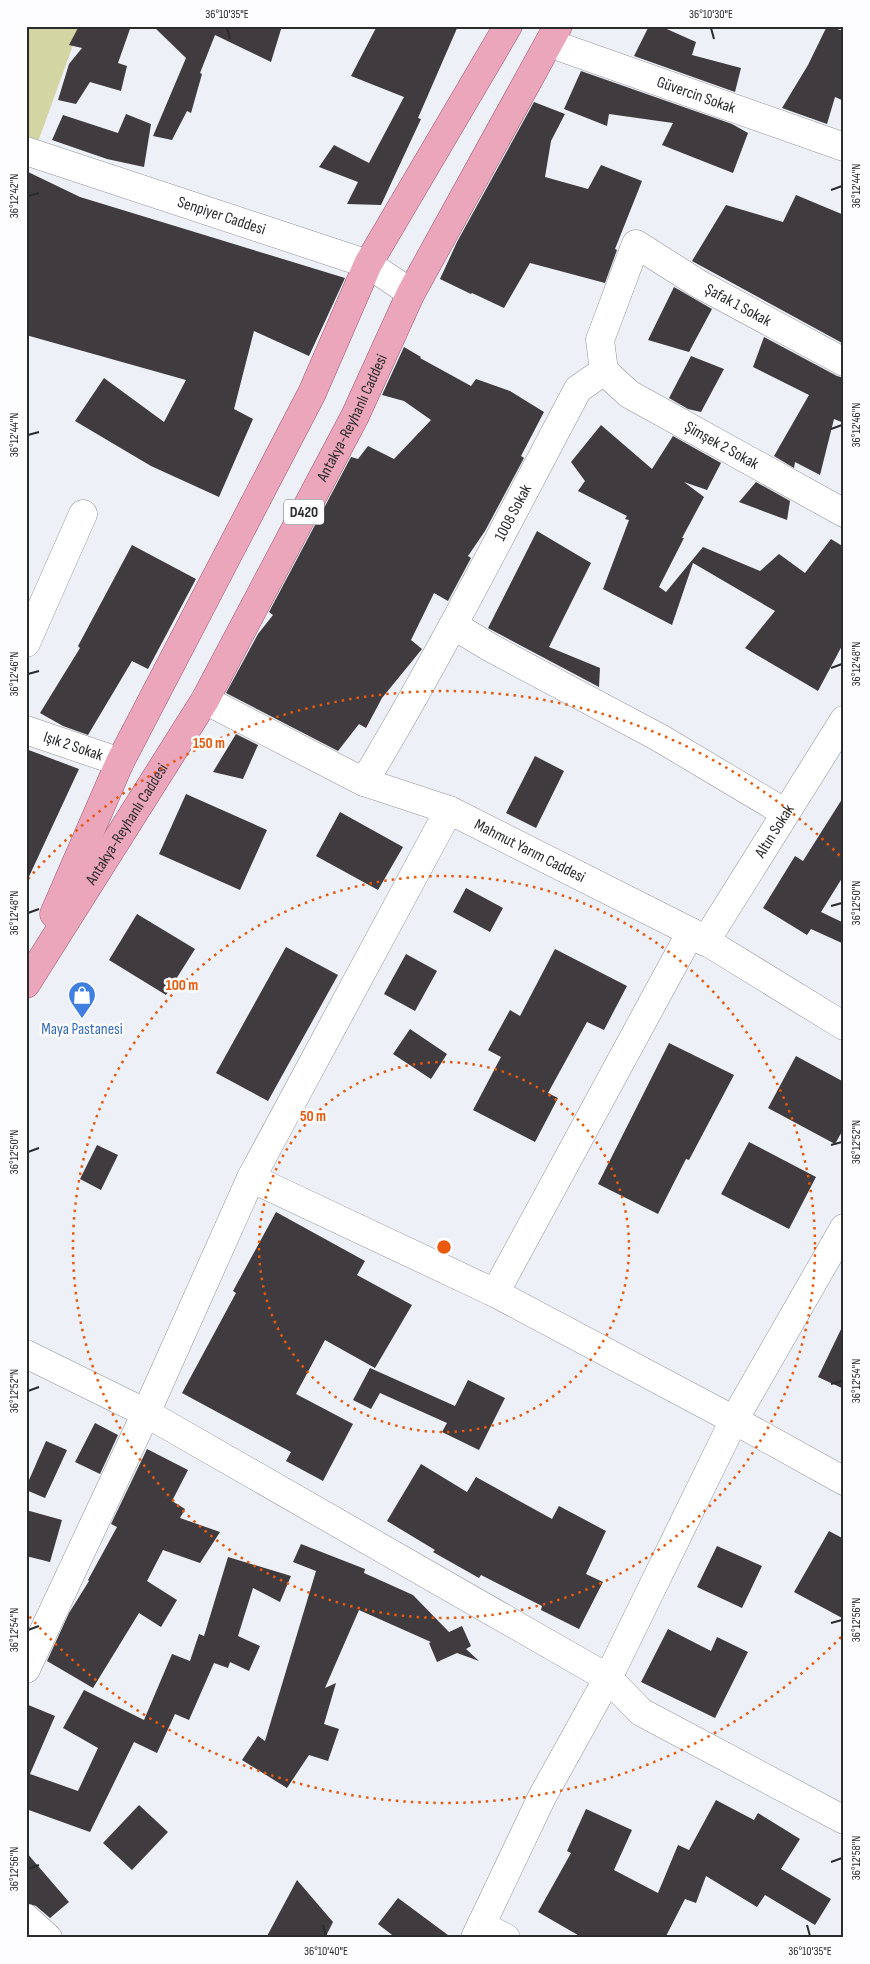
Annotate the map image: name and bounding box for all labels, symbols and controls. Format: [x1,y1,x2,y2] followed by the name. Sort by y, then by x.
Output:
[205,7,249,22] text: 36°10'35"E
[689,7,733,22] text: 36°10'30"E
[654,72,738,118] street label: Güvercin Sokak
[849,164,864,208] text: 36°12'44"N
[7,174,22,218] text: 36°12'42"N
[175,192,268,239] street label: Senpiyer Caddesi
[702,280,774,331] street label: Şafak 1 Sokak
[312,351,391,486] street label: Antakya-Reyhanlı Caddesi
[849,403,864,447] text: 36°12'46"N
[7,413,22,457] text: 36°12'44"N
[681,417,762,474] street label: Şimşek 2 Sokak
[490,481,536,544] street label: 1008 Sokak
[284,500,324,524] road number: D420
[849,642,864,686] text: 36°12'48"N
[7,652,22,696] text: 36°12'46"N
[41,727,106,765] street label: Işık 2 Sokak
[193,734,225,753] text: 150 m
[81,760,172,889] street label: Antakya-Reyhanlı Caddesi
[750,801,798,862] street label: Altın Sokak
[471,815,589,887] street label: Mahmut Yarım Caddesi
[849,881,864,925] text: 36°12'50"N
[7,891,22,935] text: 36°12'48"N
[166,976,198,995] text: 100 m
[67,980,97,1019] shop icon: Maya Pastanesi
[41,1020,123,1039] place label: Maya Pastanesi
[300,1107,326,1126] text: 50 m
[849,1120,864,1164] text: 36°12'52"N
[7,1130,22,1174] text: 36°12'50"N
[435,1238,453,1256] centre of rings
[849,1359,864,1403] text: 36°12'54"N
[7,1369,22,1413] text: 36°12'52"N
[849,1598,864,1642] text: 36°12'56"N
[7,1608,22,1652] text: 36°12'54"N
[849,1836,864,1880] text: 36°12'58"N
[7,1847,22,1891] text: 36°12'56"N
[304,1944,348,1959] text: 36°10'40"E
[788,1944,832,1959] text: 36°10'35"E

